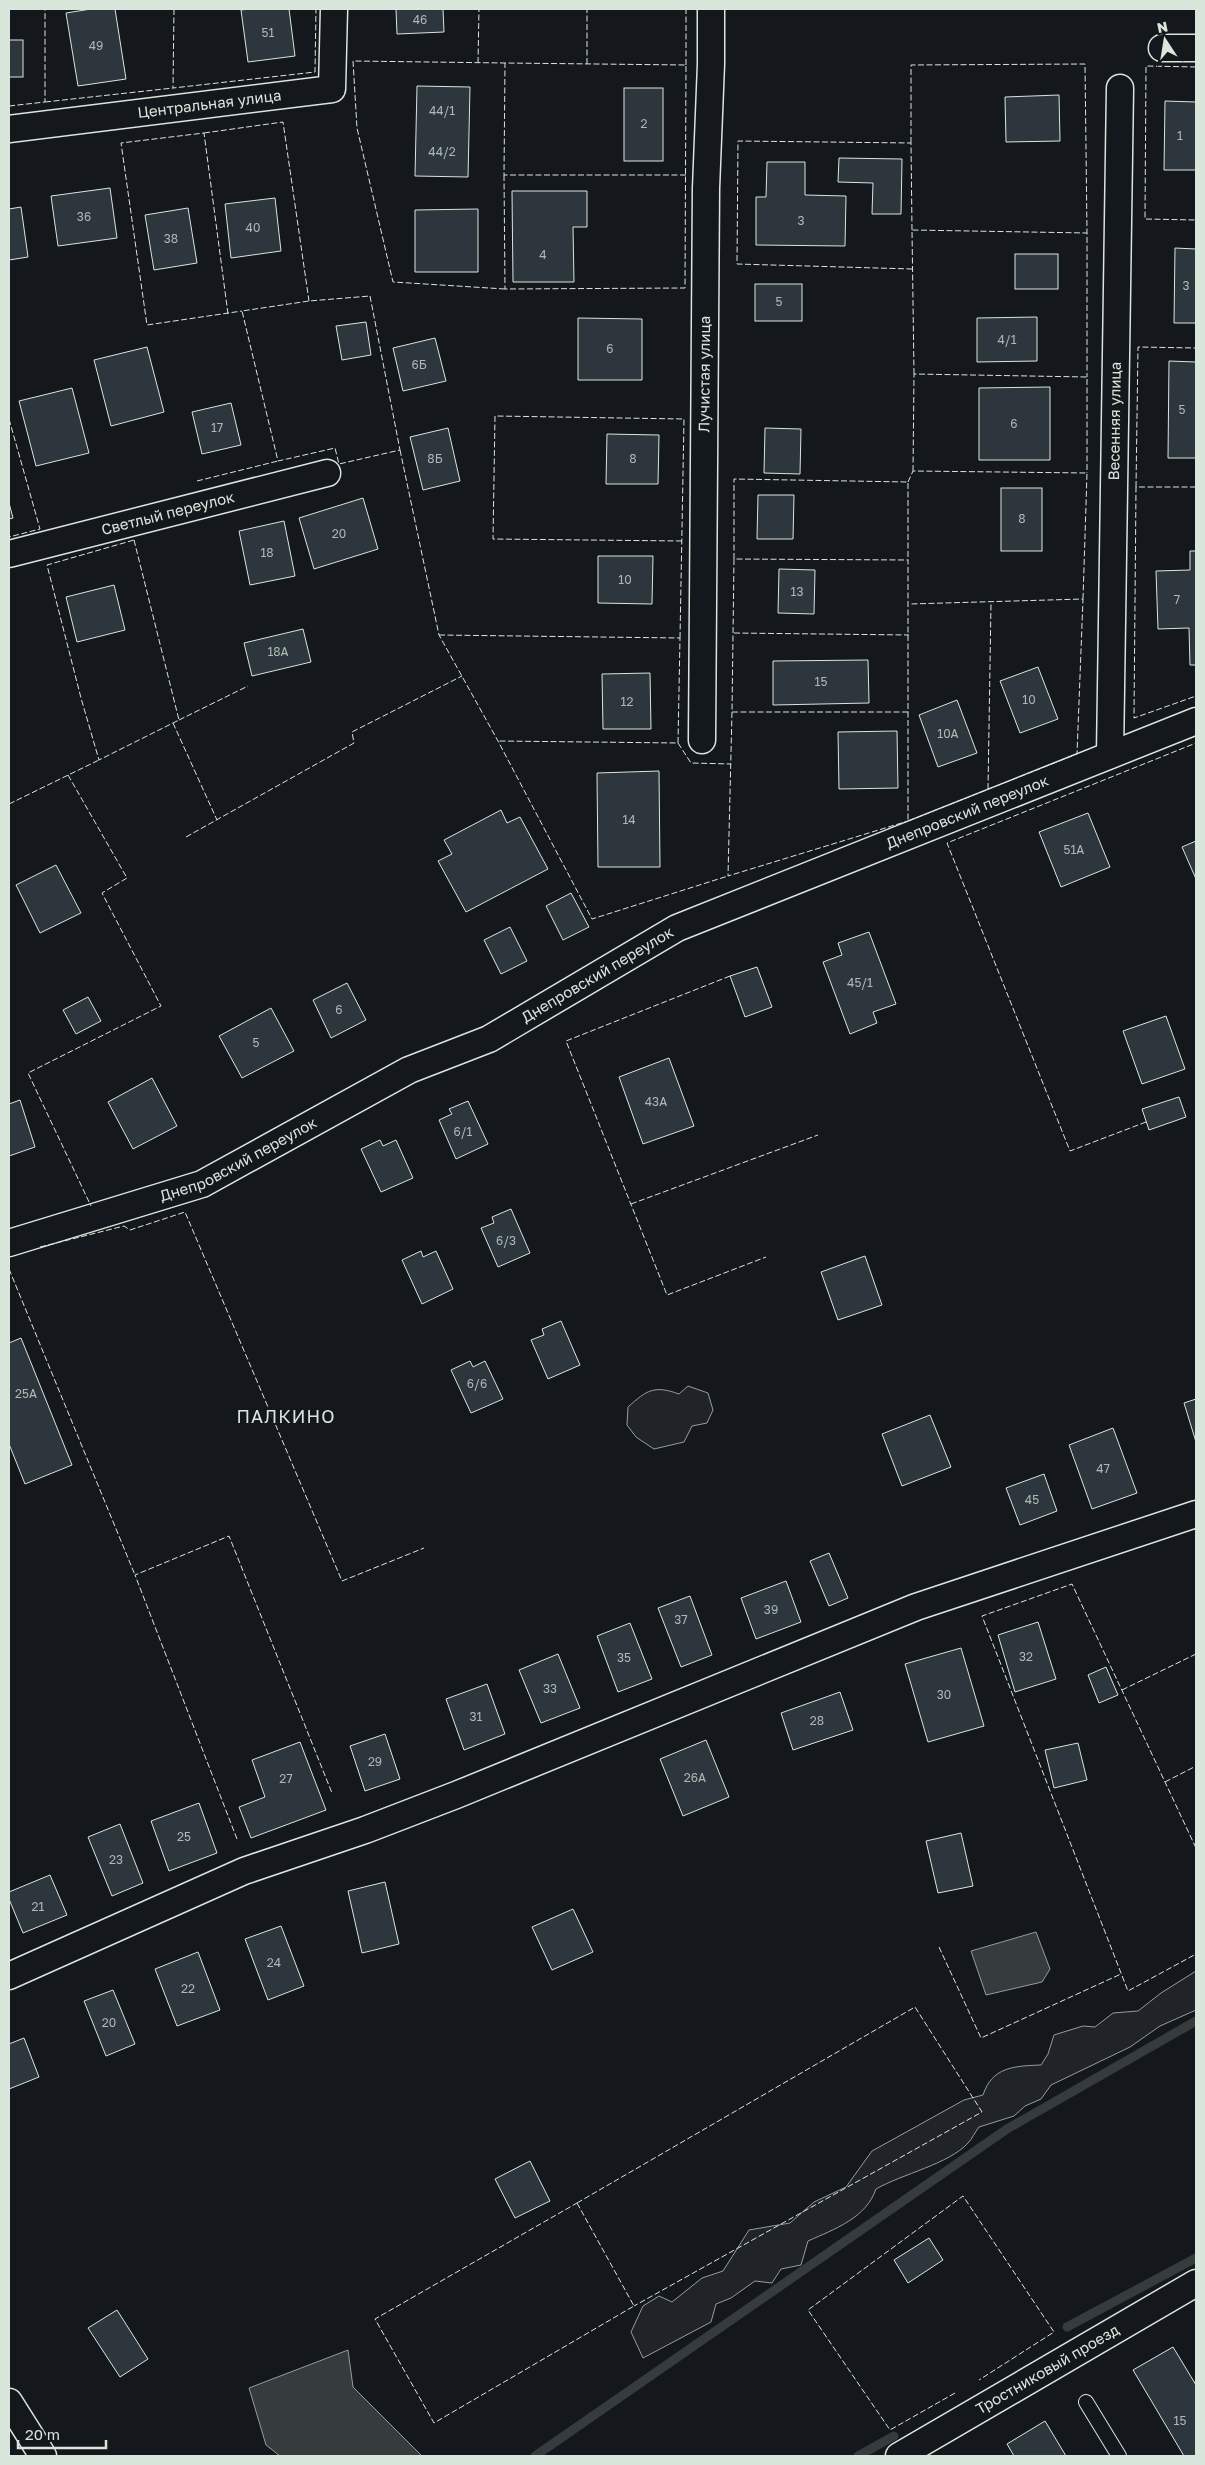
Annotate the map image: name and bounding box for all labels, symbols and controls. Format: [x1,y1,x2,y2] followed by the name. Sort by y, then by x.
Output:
[413,12,427,27] house number: 46
[1140,15,1190,65] north arrow
[1155,17,1169,36] text: N
[262,25,275,40] house number: 51
[89,38,103,53] house number: 49
[136,85,282,121] street label: Центральная улица
[429,103,455,118] house number: 44/1
[641,116,648,131] house number: 2
[1177,128,1183,143] house number: 1
[428,144,456,159] house number: 44/2
[77,209,91,224] house number: 36
[797,213,805,228] house number: 3
[246,220,260,235] house number: 40
[164,231,178,246] house number: 38
[539,247,547,262] house number: 4
[1182,278,1190,293] house number: 3
[776,294,783,309] house number: 5
[694,316,713,432] street label: Лучистая улица
[998,332,1017,347] house number: 4/1
[606,341,614,356] house number: 6
[411,357,427,372] house number: 6Б
[1104,361,1124,481] street label: Весенняя улица
[1179,402,1186,417] house number: 5
[1010,416,1018,431] house number: 6
[211,420,223,435] house number: 17
[427,451,443,466] house number: 8Б
[629,451,637,466] house number: 8
[99,487,236,538] street label: Светлый переулок
[1018,511,1026,526] house number: 8
[332,526,346,541] house number: 20
[260,545,274,560] house number: 18
[618,572,632,587] house number: 10
[791,584,803,599] house number: 13
[1174,592,1180,607] house number: 7
[267,644,289,659] house number: 18А
[815,674,827,689] house number: 15
[1022,692,1036,707] house number: 10
[621,694,633,709] house number: 12
[937,726,959,741] house number: 10А
[883,771,1051,852] street label: Днепровский переулок
[622,812,636,827] house number: 14
[1064,842,1084,857] house number: 51А
[518,922,677,1026] street label: Днепровский переулок
[847,975,873,990] house number: 45/1
[335,1002,343,1017] house number: 6
[253,1035,260,1050] house number: 5
[645,1094,667,1109] house number: 43А
[157,1112,320,1204] street label: Днепровский переулок
[454,1124,473,1139] house number: 6/1
[496,1233,516,1248] house number: 6/3
[467,1376,487,1391] house number: 6/6
[15,1386,37,1401] house number: 25А
[236,1405,336,1427] district label: ПАЛКИНО
[1096,1461,1110,1476] house number: 47
[1025,1492,1039,1507] house number: 45
[764,1602,778,1617] house number: 39
[674,1612,688,1627] house number: 37
[1019,1649,1033,1664] house number: 32
[617,1650,631,1665] house number: 35
[543,1681,557,1696] house number: 33
[937,1687,951,1702] house number: 30
[470,1709,483,1724] house number: 31
[810,1713,824,1728] house number: 28
[368,1754,382,1769] house number: 29
[684,1770,706,1785] house number: 26А
[279,1771,293,1786] house number: 27
[177,1829,191,1844] house number: 25
[109,1852,123,1867] house number: 23
[32,1899,45,1914] house number: 21
[267,1955,281,1970] house number: 24
[181,1981,195,1996] house number: 22
[102,2015,116,2030] house number: 20
[972,2320,1122,2417] street label: Тростниковый проезд
[1174,2413,1186,2428] house number: 15
[18,2418,105,2450] scale bar
[25,2425,60,2443] text: 20 m

